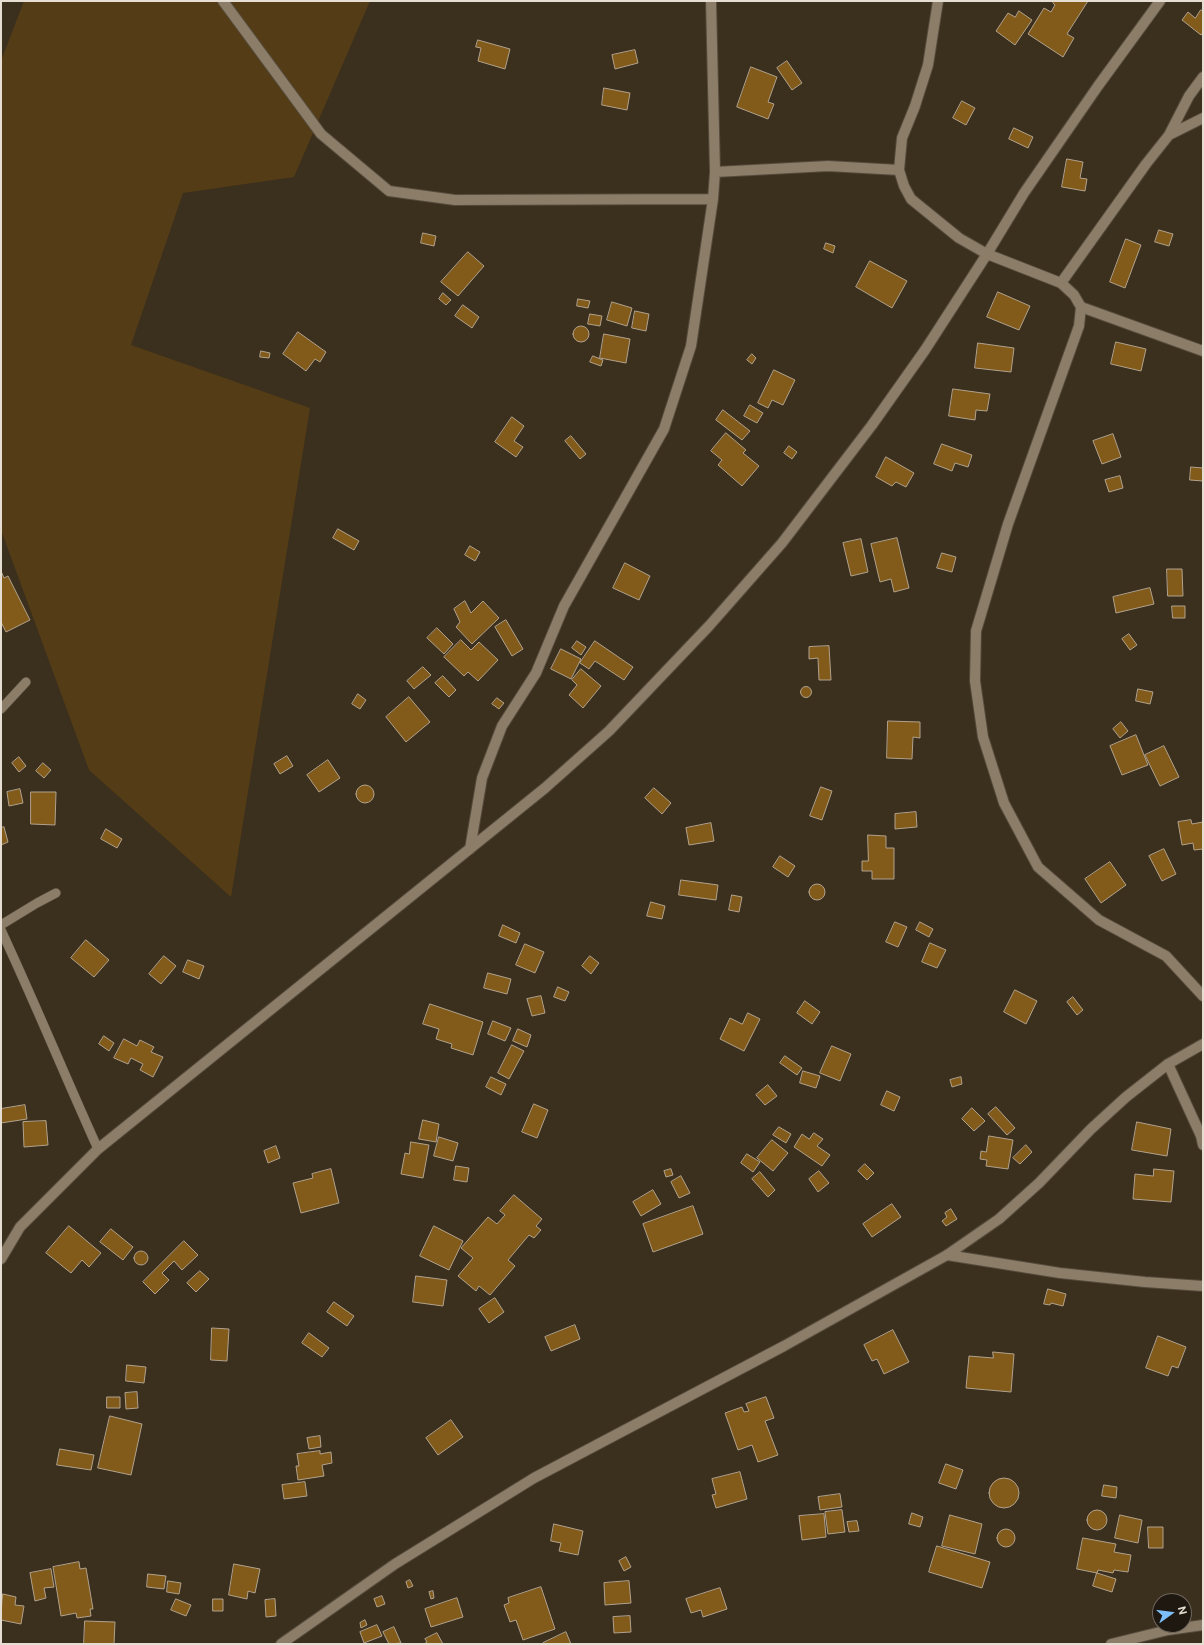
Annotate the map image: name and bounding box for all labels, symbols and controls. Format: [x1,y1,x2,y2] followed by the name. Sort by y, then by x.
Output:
[1152,1593,1192,1633] north arrow
[1175,1605,1190,1616] text: N

